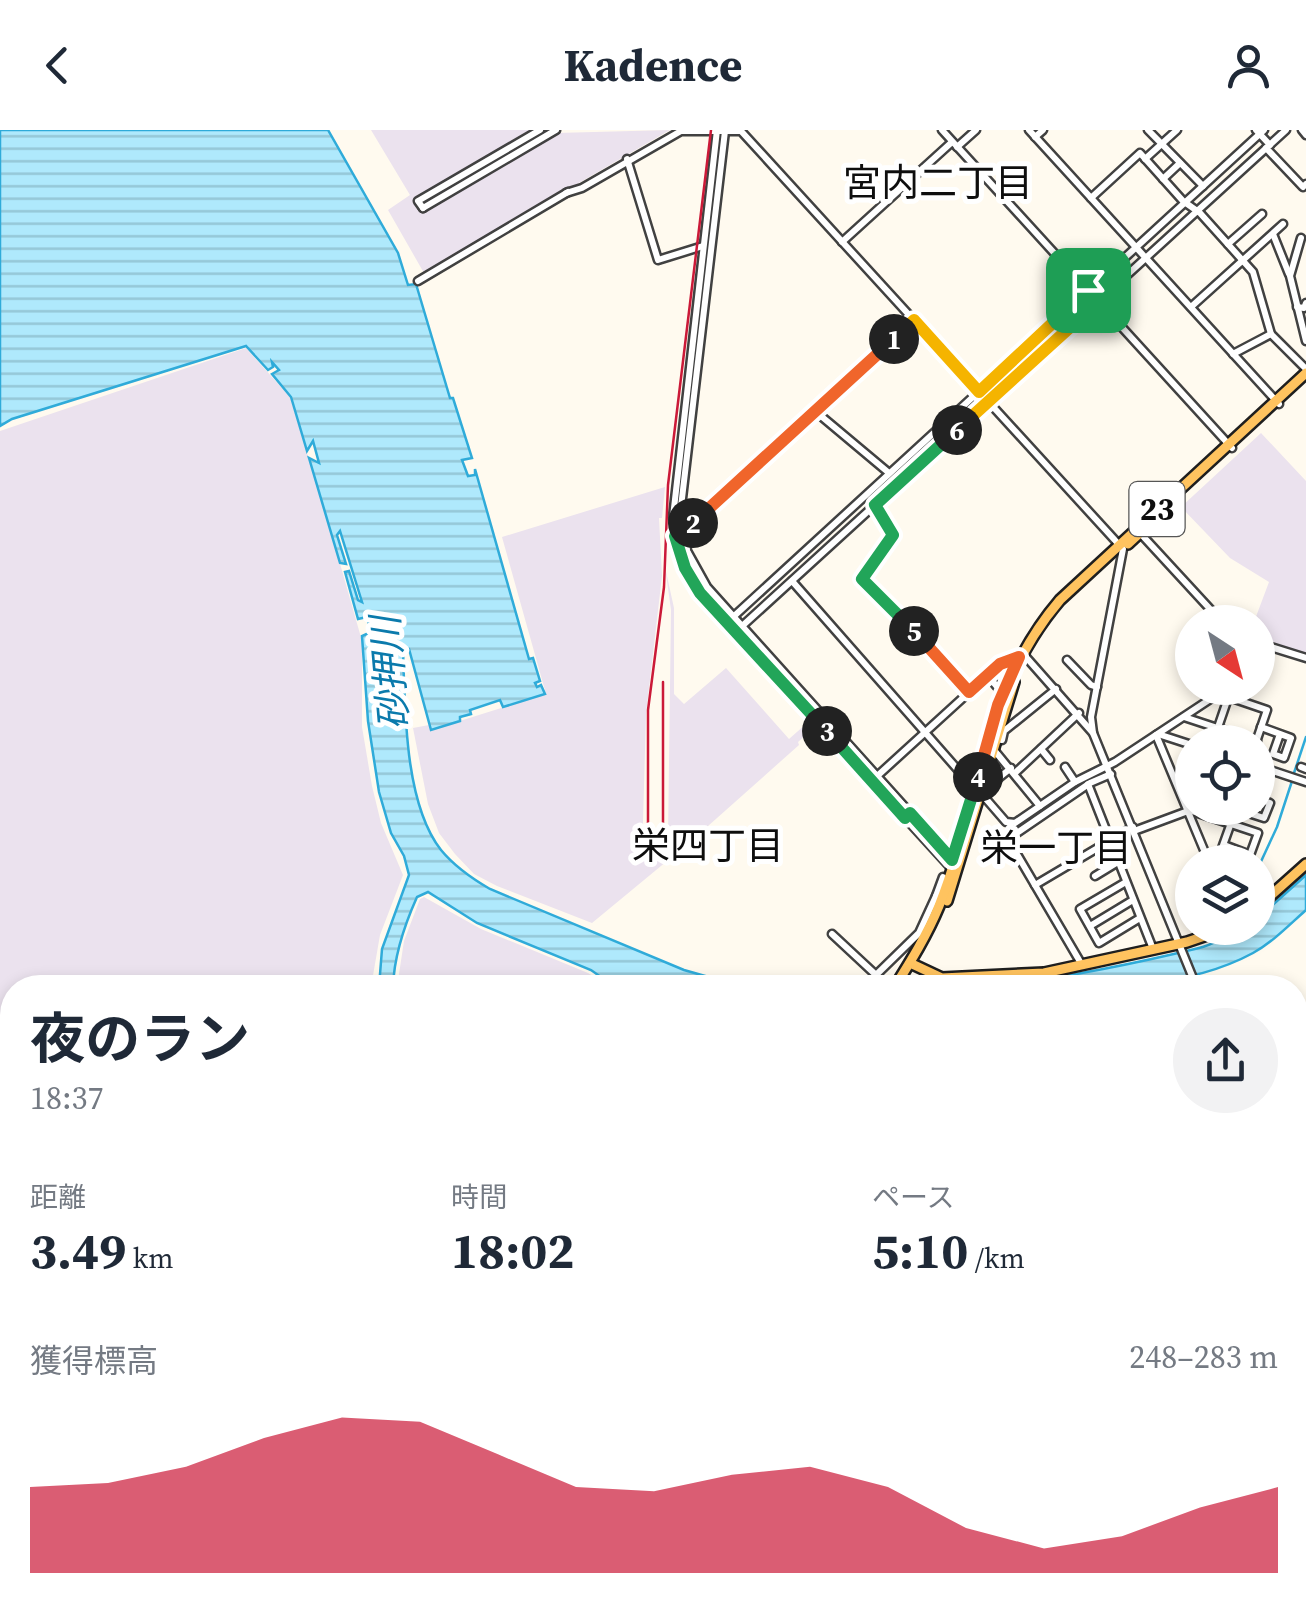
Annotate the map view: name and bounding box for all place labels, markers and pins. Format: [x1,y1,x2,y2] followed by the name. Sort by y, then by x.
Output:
[1046,248,1131,333] pin
[869,314,919,364] pin: 1
[932,405,982,455] pin: 6
[668,498,718,548] pin: 2
[889,606,939,656] pin: 5
[802,706,852,756] pin: 3
[953,752,1003,802] pin: 4

